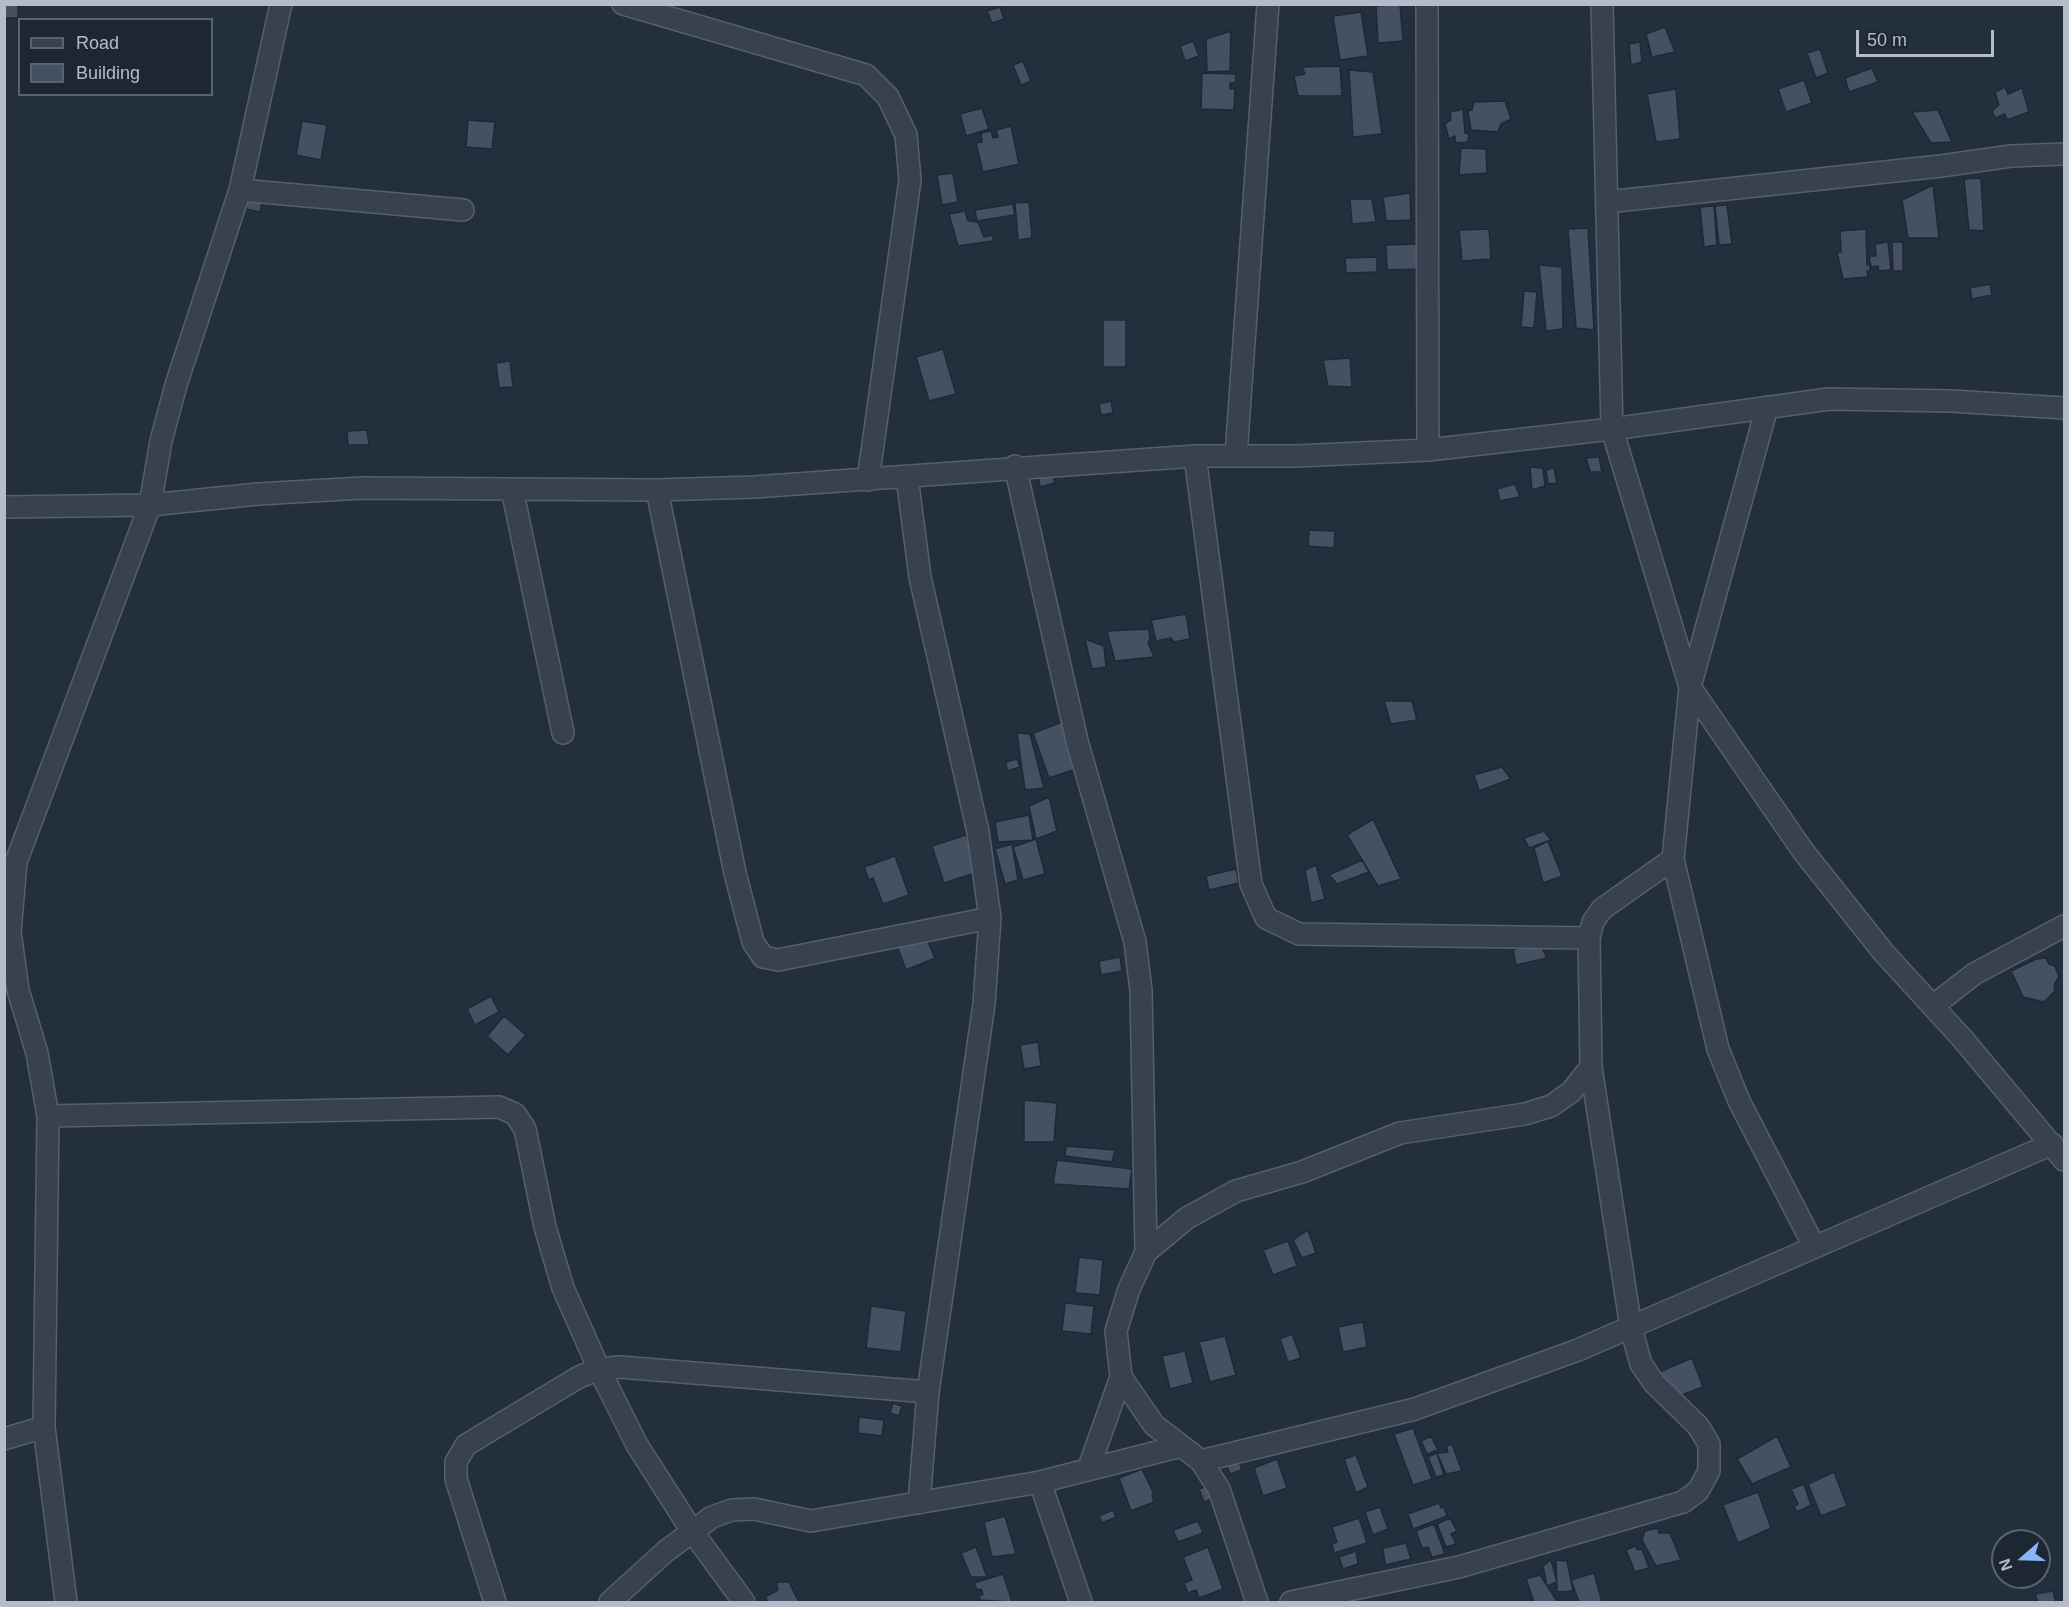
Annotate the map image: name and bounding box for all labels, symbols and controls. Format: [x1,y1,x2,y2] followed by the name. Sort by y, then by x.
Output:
[18,18,213,96] legend
[1859,18,1997,56] scale bar
[1867,30,1907,50] text: 50 m
[76,33,119,53] text: Road
[76,63,140,83] text: Building
[1991,1529,2051,1589] north arrow
[1996,1556,2015,1573] text: N

